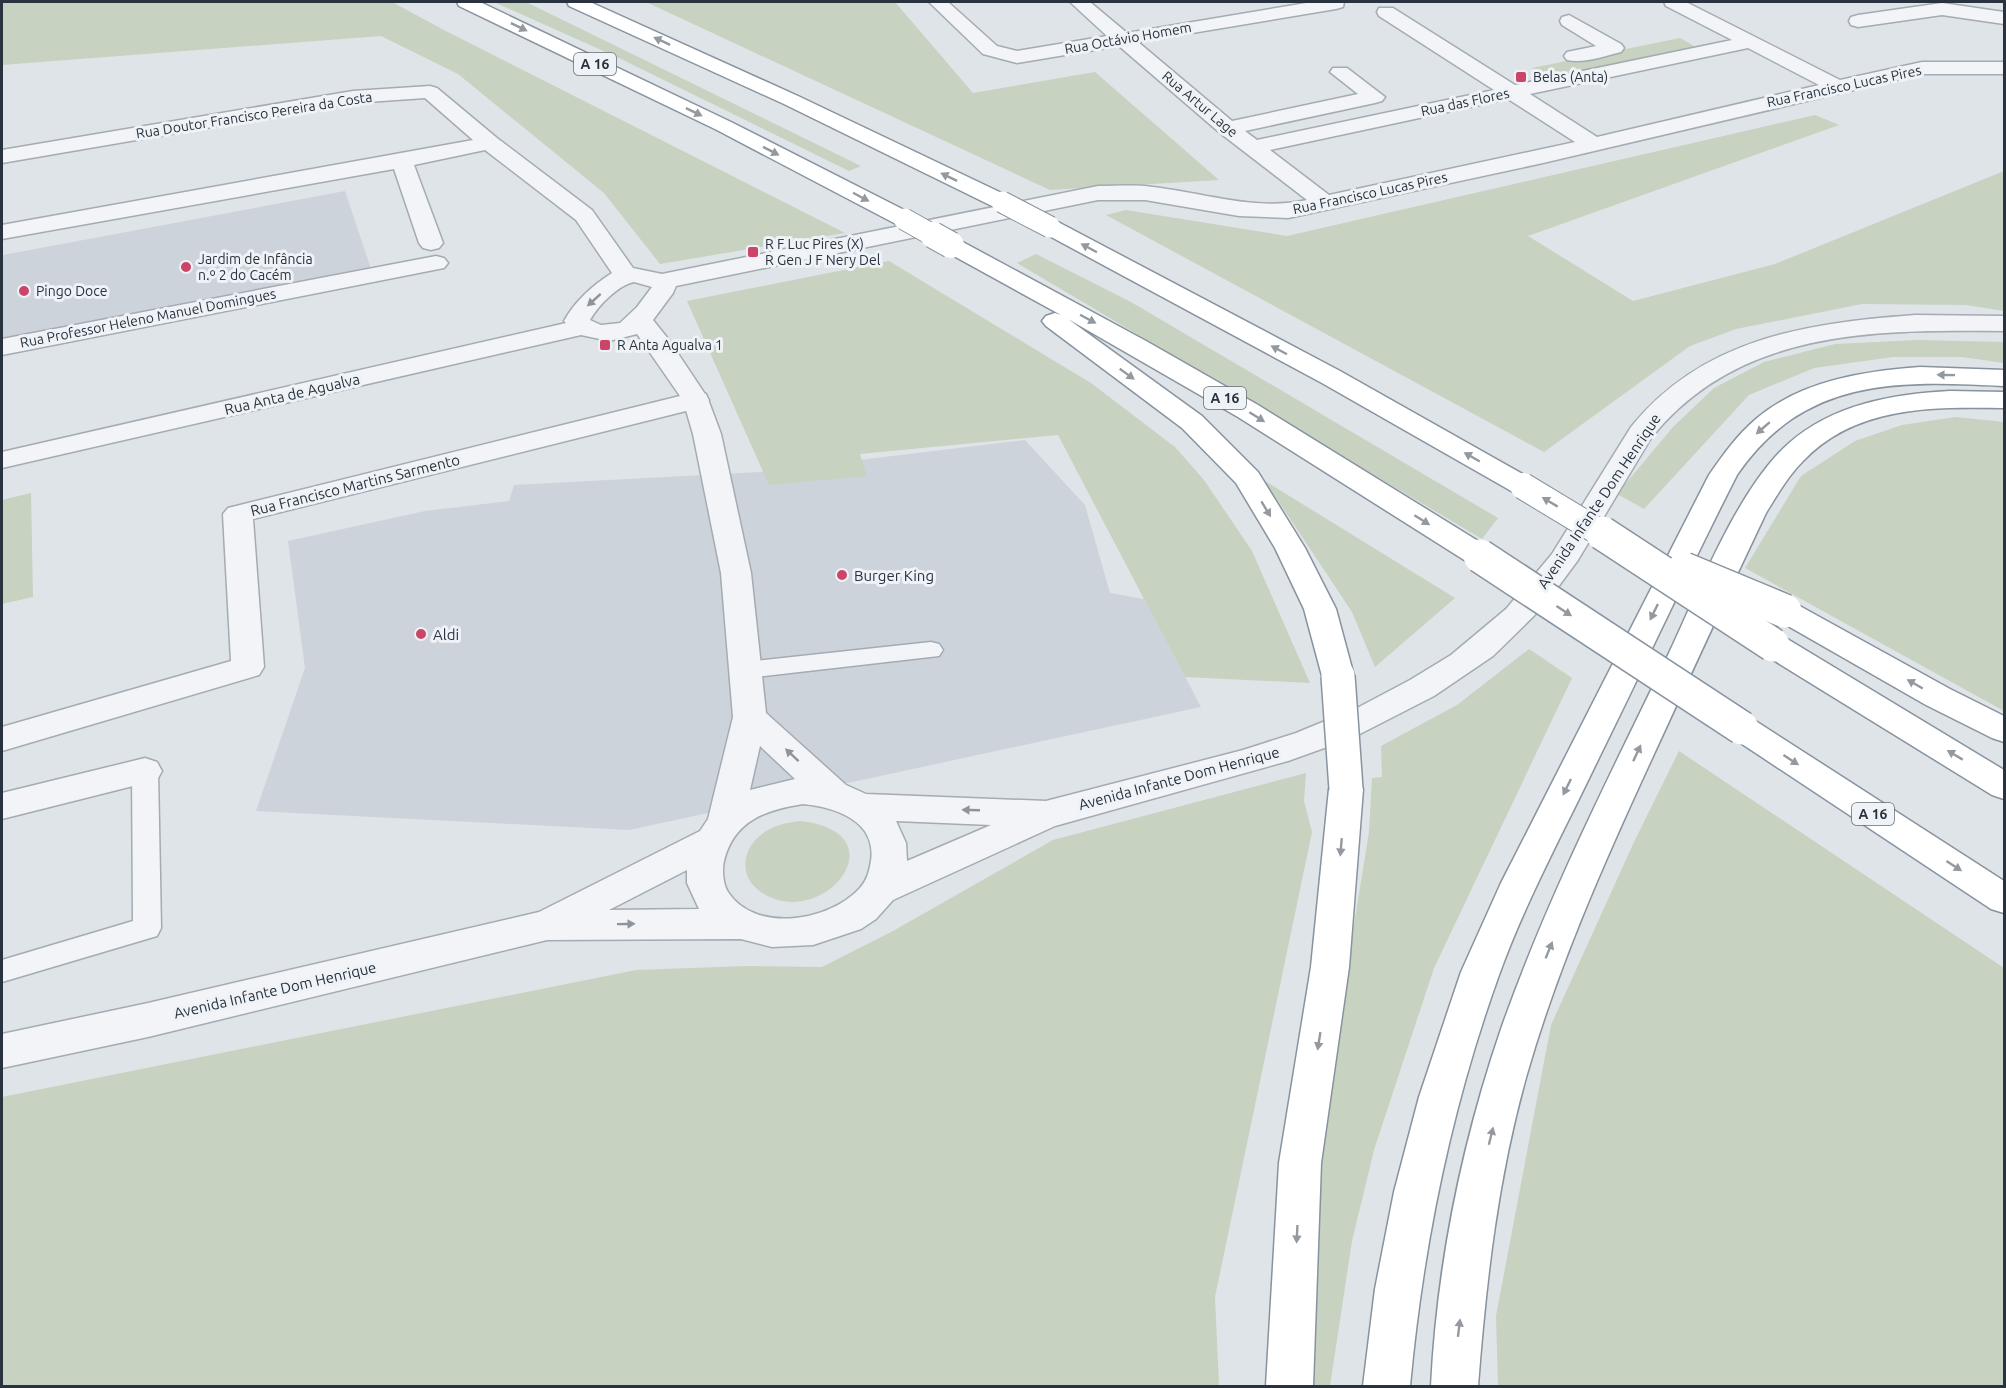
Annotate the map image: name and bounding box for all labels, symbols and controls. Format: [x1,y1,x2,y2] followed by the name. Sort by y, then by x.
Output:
[1063,19,1193,57] street label: Rua Octávio Homem
[510,22,527,32] one-way arrow
[653,36,670,45] one-way arrow
[574,53,616,75] road number: A 16
[1765,62,1923,110] street label: Rua Francisco Lucas Pires
[1159,68,1241,140] street label: Rua Artur Lage
[1533,69,1608,85] place label: Belas (Anta)
[1514,70,1528,84] marker: Belas (Anta)
[1419,85,1511,119] street label: Rua das Flores
[135,88,373,142] street label: Rua Doutor Francisco Pereira da Costa
[686,108,703,117] one-way arrow
[762,145,780,155] one-way arrow
[1291,169,1449,217] street label: Rua Francisco Lucas Pires
[941,172,958,181] one-way arrow
[853,192,870,202] one-way arrow
[765,236,881,268] place label: R F Luc Pires (X) R Gen J F Nery Del
[1080,243,1097,253] one-way arrow
[746,245,760,259] marker: R F Luc Pires (X) R Gen J F Nery Del
[198,251,313,283] place label: Jardim de Infância n.º 2 do Cacém
[179,260,193,274] marker: Jardim de Infância n.º 2 do Cacém
[36,283,107,299] place label: Pingo Doce
[17,284,31,298] marker: Pingo Doce
[19,285,277,351] street label: Rua Professor Heleno Manuel Domingues
[587,293,602,306] one-way arrow
[1079,314,1097,324] one-way arrow
[617,337,723,353] place label: R Anta Agualva 1
[598,338,612,352] marker: R Anta Agualva 1
[1270,345,1288,355] one-way arrow
[1120,368,1135,380] one-way arrow
[223,370,361,418] street label: Rua Anta de Agualva
[1937,370,1956,380] one-way arrow
[1204,387,1246,409] road number: A 16
[1534,410,1664,592] street label: Avenida Infante Dom Henrique
[1249,411,1265,422] one-way arrow
[1755,421,1771,434] one-way arrow
[249,451,461,519] street label: Rua Francisco Martins Sarmento
[1463,452,1480,462] one-way arrow
[1542,497,1558,508] one-way arrow
[1261,501,1272,517] one-way arrow
[1414,514,1430,525] one-way arrow
[854,567,934,584] place label: Burger King
[835,568,849,582] marker: Burger King
[1649,603,1659,621] one-way arrow
[1556,606,1572,617] one-way arrow
[433,626,459,643] place label: Aldi
[414,627,428,641] marker: Aldi
[1907,679,1923,690] one-way arrow
[1077,743,1281,813] street label: Avenida Infante Dom Henrique
[1633,744,1642,761] one-way arrow
[784,748,799,762] one-way arrow
[1946,750,1963,761] one-way arrow
[1783,754,1799,765] one-way arrow
[1563,778,1572,795] one-way arrow
[1852,803,1894,825] road number: A 16
[961,806,980,815] one-way arrow
[1336,837,1346,856] one-way arrow
[1946,861,1963,872] one-way arrow
[617,919,636,929] one-way arrow
[1545,941,1554,959] one-way arrow
[172,958,378,1022] street label: Avenida Infante Dom Henrique
[1314,1031,1323,1050] one-way arrow
[1487,1127,1497,1145] one-way arrow
[1292,1225,1301,1244] one-way arrow
[1455,1319,1464,1338] one-way arrow

